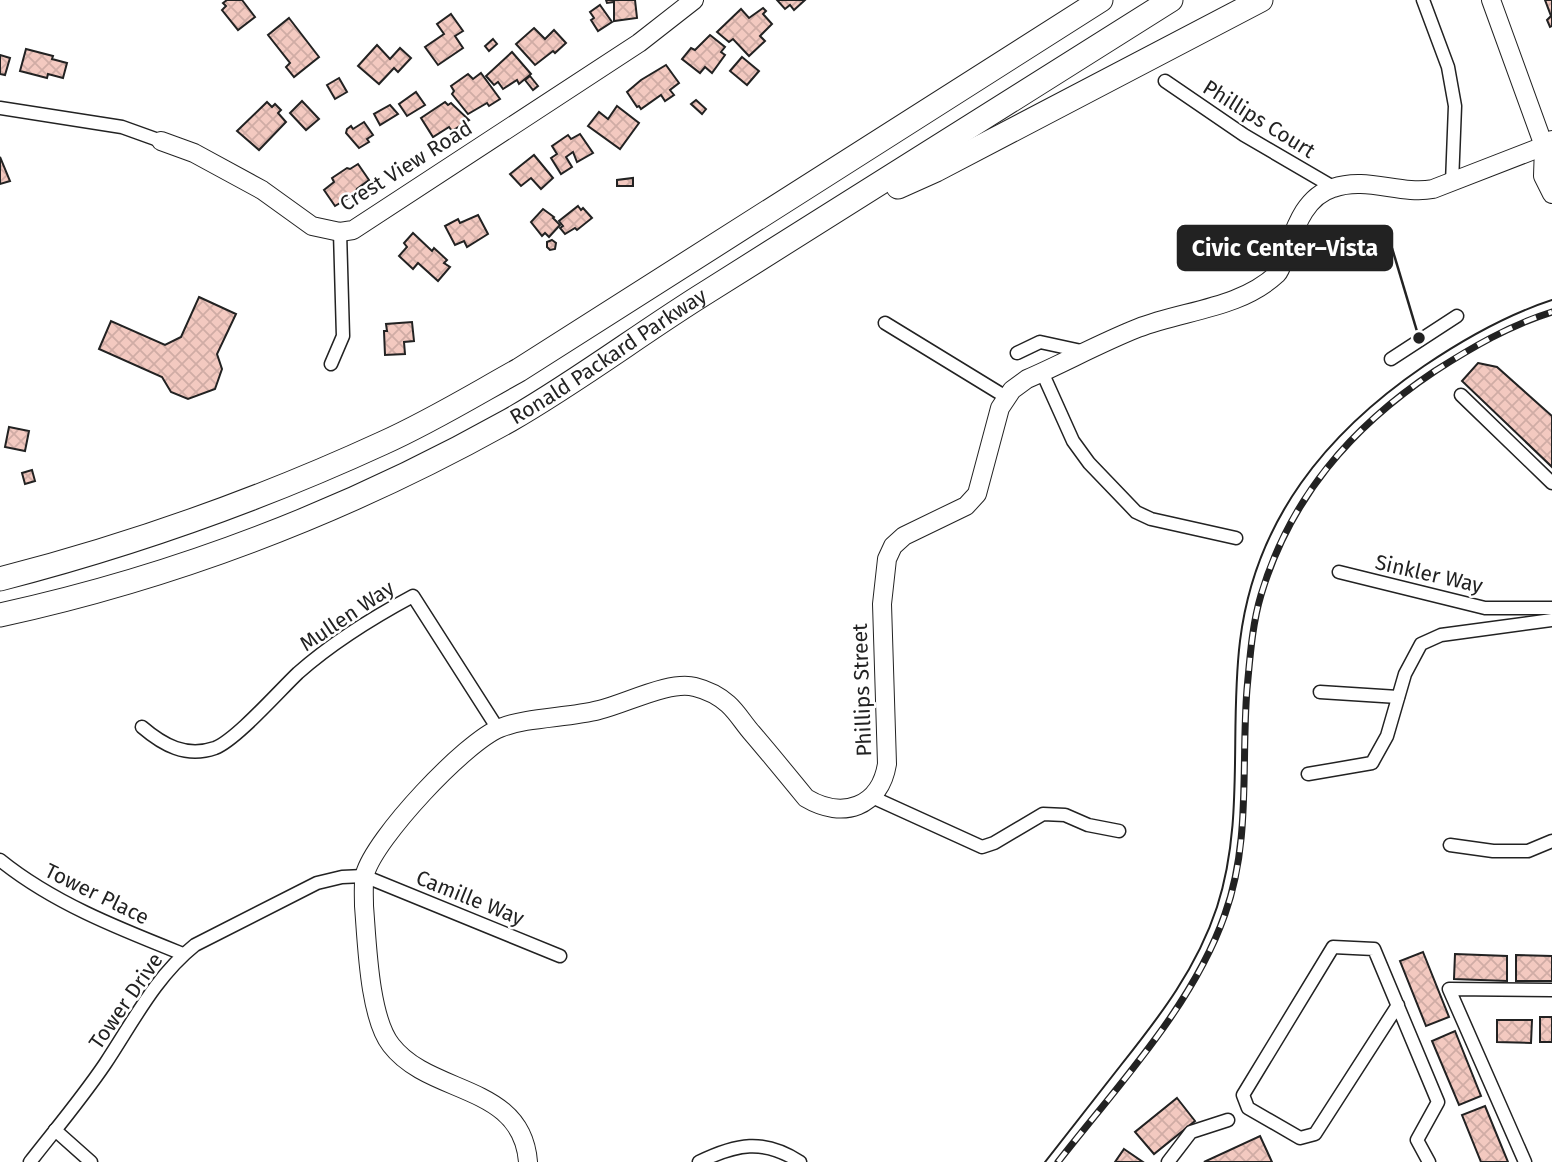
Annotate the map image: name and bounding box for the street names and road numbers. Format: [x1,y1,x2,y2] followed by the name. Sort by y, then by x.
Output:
[1198,74,1320,164] street label: Phillips Court
[335,115,477,217] street label: Crest View Road
[505,282,712,430] street label: Ronald Packard Parkway
[1373,549,1486,599] street label: Sinkler Way
[295,575,400,657] street label: Mullen Way
[847,623,877,757] street label: Phillips Street
[41,858,153,930] street label: Tower Place
[412,865,528,932] street label: Camille Way
[83,948,169,1054] street label: Tower Drive

